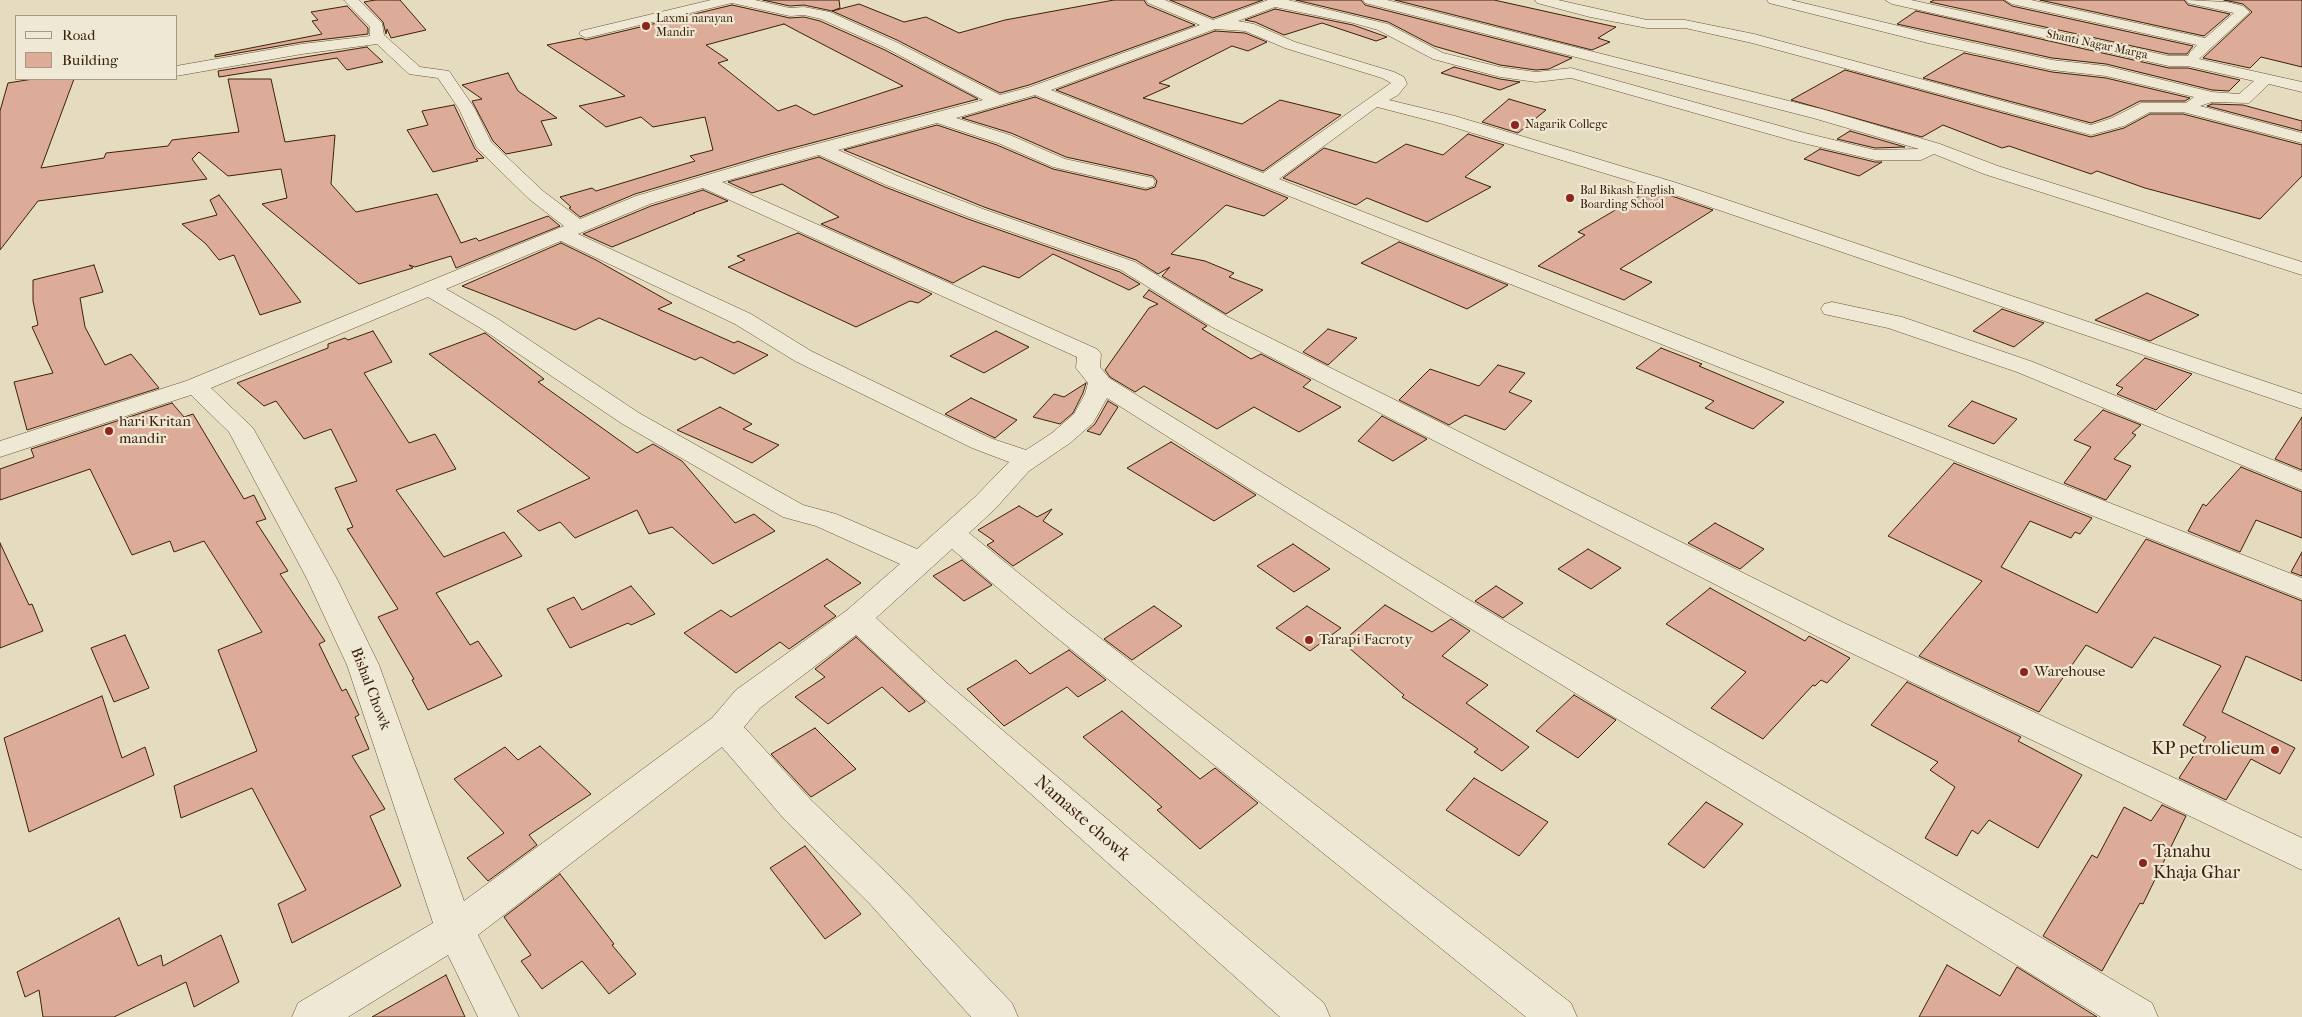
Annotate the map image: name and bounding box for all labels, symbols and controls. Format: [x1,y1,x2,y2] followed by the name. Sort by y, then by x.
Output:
[656,12,733,40] place label: Laxmi narayan Mandir
[15,15,178,80] legend
[640,20,652,32] marker: Laxmi narayan Mandir
[62,26,95,44] text: Road
[2045,27,2149,63] street label: Shanti Nagar Marga
[62,51,118,69] text: Building
[1525,118,1608,132] place label: Nagarik College
[1509,119,1521,131] marker: Nagarik College
[1580,184,1675,212] place label: Bal Bikash English Boarding School
[1564,192,1576,204] marker: Bal Bikash English Boarding School
[119,413,191,448] place label: hari Kritan mandir
[103,425,115,437] marker: hari Kritan mandir
[1319,631,1412,649] place label: Tarapi Facroty
[1303,634,1315,646] marker: Tarapi Facroty
[346,645,394,733] street label: Bishal Chowk
[2034,663,2106,681] place label: Warehouse
[2018,666,2030,678] marker: Warehouse
[2151,739,2265,761] place label: KP petrolieum
[2269,744,2281,756] marker: KP petrolieum
[1030,772,1134,866] street label: Namaste chowk
[2153,842,2240,884] place label: Tanahu Khaja Ghar
[2137,857,2149,869] marker: Tanahu Khaja Ghar

